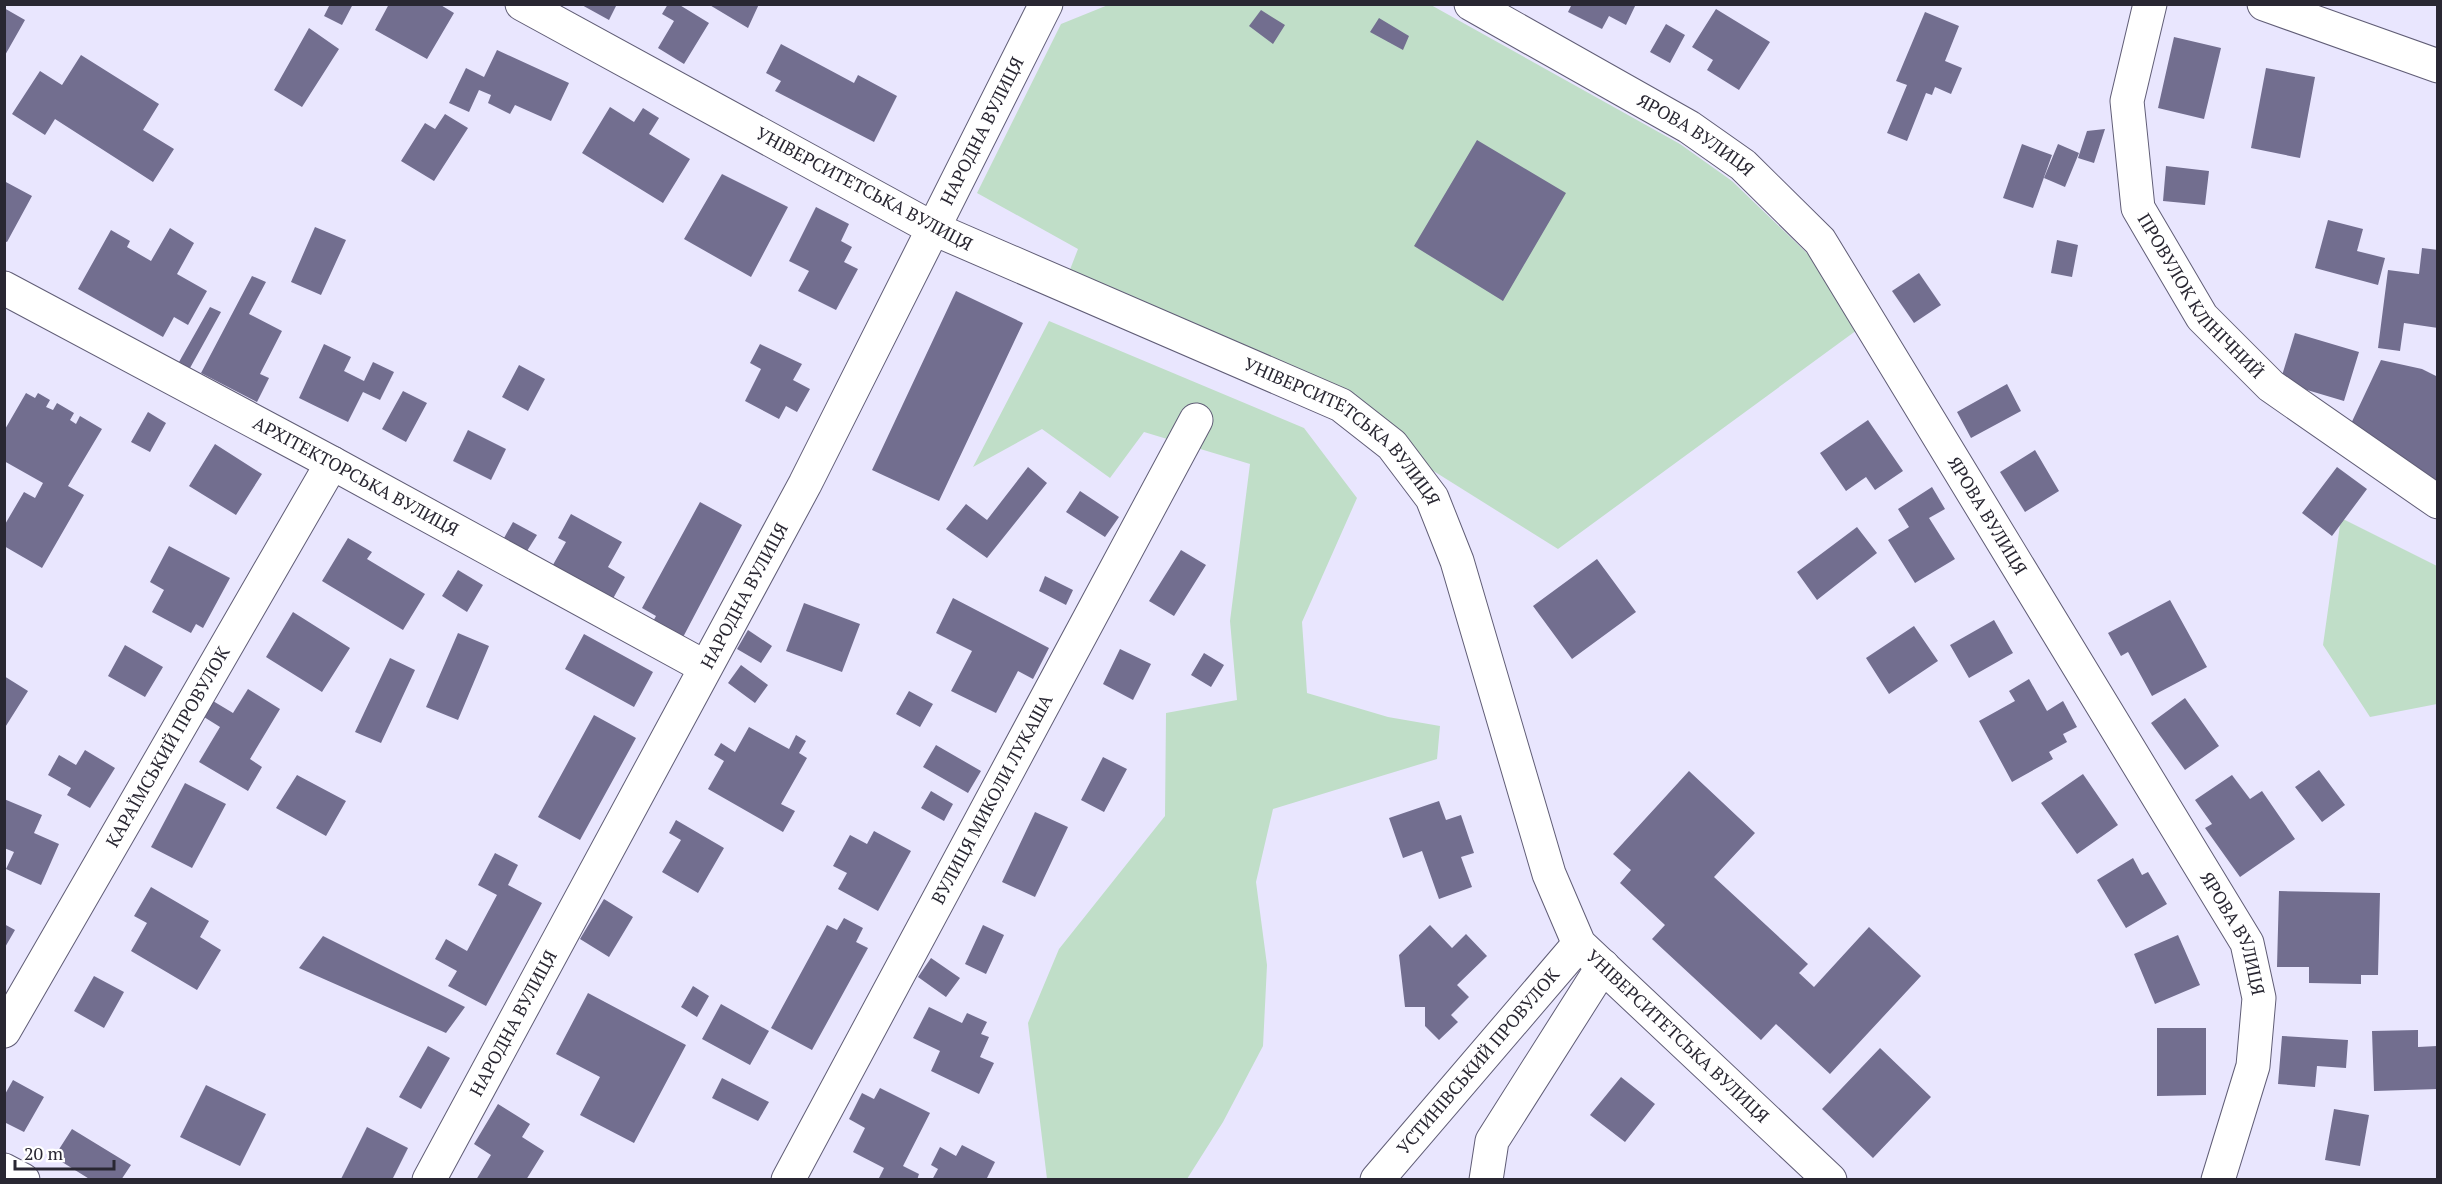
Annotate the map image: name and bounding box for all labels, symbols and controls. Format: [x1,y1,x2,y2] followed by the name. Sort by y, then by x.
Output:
[934,53,1029,209] street label: НАРОДНА ВУЛИЦЯ
[1633,87,1760,181] street label: ЯРОВА ВУЛИЦЯ
[752,121,977,256] street label: УНІВЕРСИТЕТСЬКА ВУЛИЦЯ
[2133,209,2270,383] street label: ПРОВУЛОК КЛІНІЧНИЙ
[1240,351,1446,508] street label: УНІВЕРСИТЕТСЬКА ВУЛИЦЯ
[249,410,463,541] street label: АРХІТЕКТОРСЬКА ВУЛИЦЯ
[1943,451,2033,579] street label: ЯРОВА ВУЛИЦЯ
[695,518,793,673] street label: НАРОДНА ВУЛИЦЯ
[100,641,235,851] street label: КАРАЇМСЬКИЙ ПРОВУЛОК
[925,689,1058,908] street label: ВУЛИЦЯ МИКОЛИ ЛУКАША
[2195,867,2271,997] street label: ЯРОВА ВУЛИЦЯ
[1581,944,1775,1128] street label: УНІВЕРСИТЕТСЬКА ВУЛИЦЯ
[464,946,562,1100] street label: НАРОДНА ВУЛИЦЯ
[1391,962,1564,1159] street label: УСТИНІВСЬКИЙ ПРОВУЛОК
[15,1133,114,1171] scale bar
[24,1141,64,1165] text: 20 m

